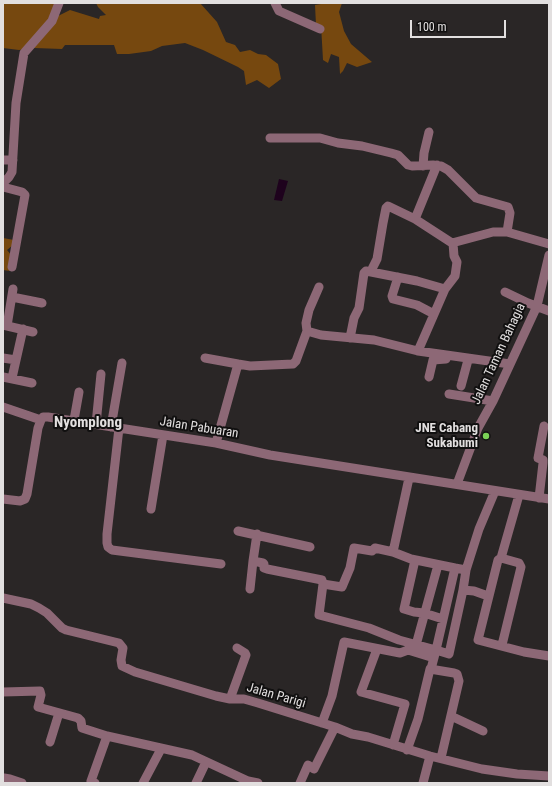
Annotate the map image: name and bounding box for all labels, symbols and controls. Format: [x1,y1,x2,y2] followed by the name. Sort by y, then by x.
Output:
[412,12,508,38] scale bar
[417,20,447,34] text: 100 m
[469,301,529,407] street label: Jalan Taman Bahagia
[54,414,122,432] district label: Nyomplong
[159,414,239,442] street label: Jalan Pabuaran
[415,421,478,452] place label: JNE Cabang Sukabumi
[481,431,491,441] marker: JNE Cabang Sukabumi
[245,680,307,712] street label: Jalan Parigi

